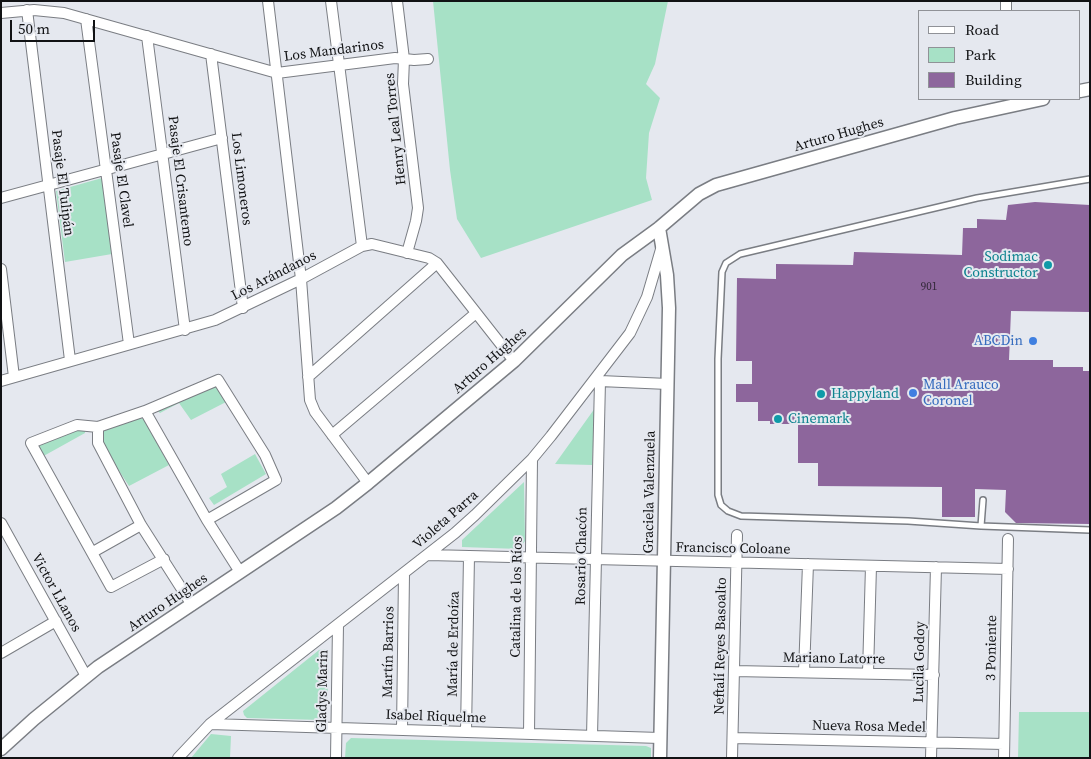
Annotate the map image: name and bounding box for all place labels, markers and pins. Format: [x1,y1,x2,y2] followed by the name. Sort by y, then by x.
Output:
[963,249,1038,282] place label: Sodimac Constructor
[1042,259,1054,271] marker: Sodimac Constructor
[974,333,1023,349] place label: ABCDin
[1027,335,1039,347] marker: ABCDin
[923,377,999,410] place label: Mall Arauco Coronel
[831,386,899,402] place label: Happyland
[907,387,919,399] marker: Mall Arauco Coronel
[815,388,827,400] marker: Happyland
[788,411,850,427] place label: Cinemark
[772,413,784,425] marker: Cinemark

